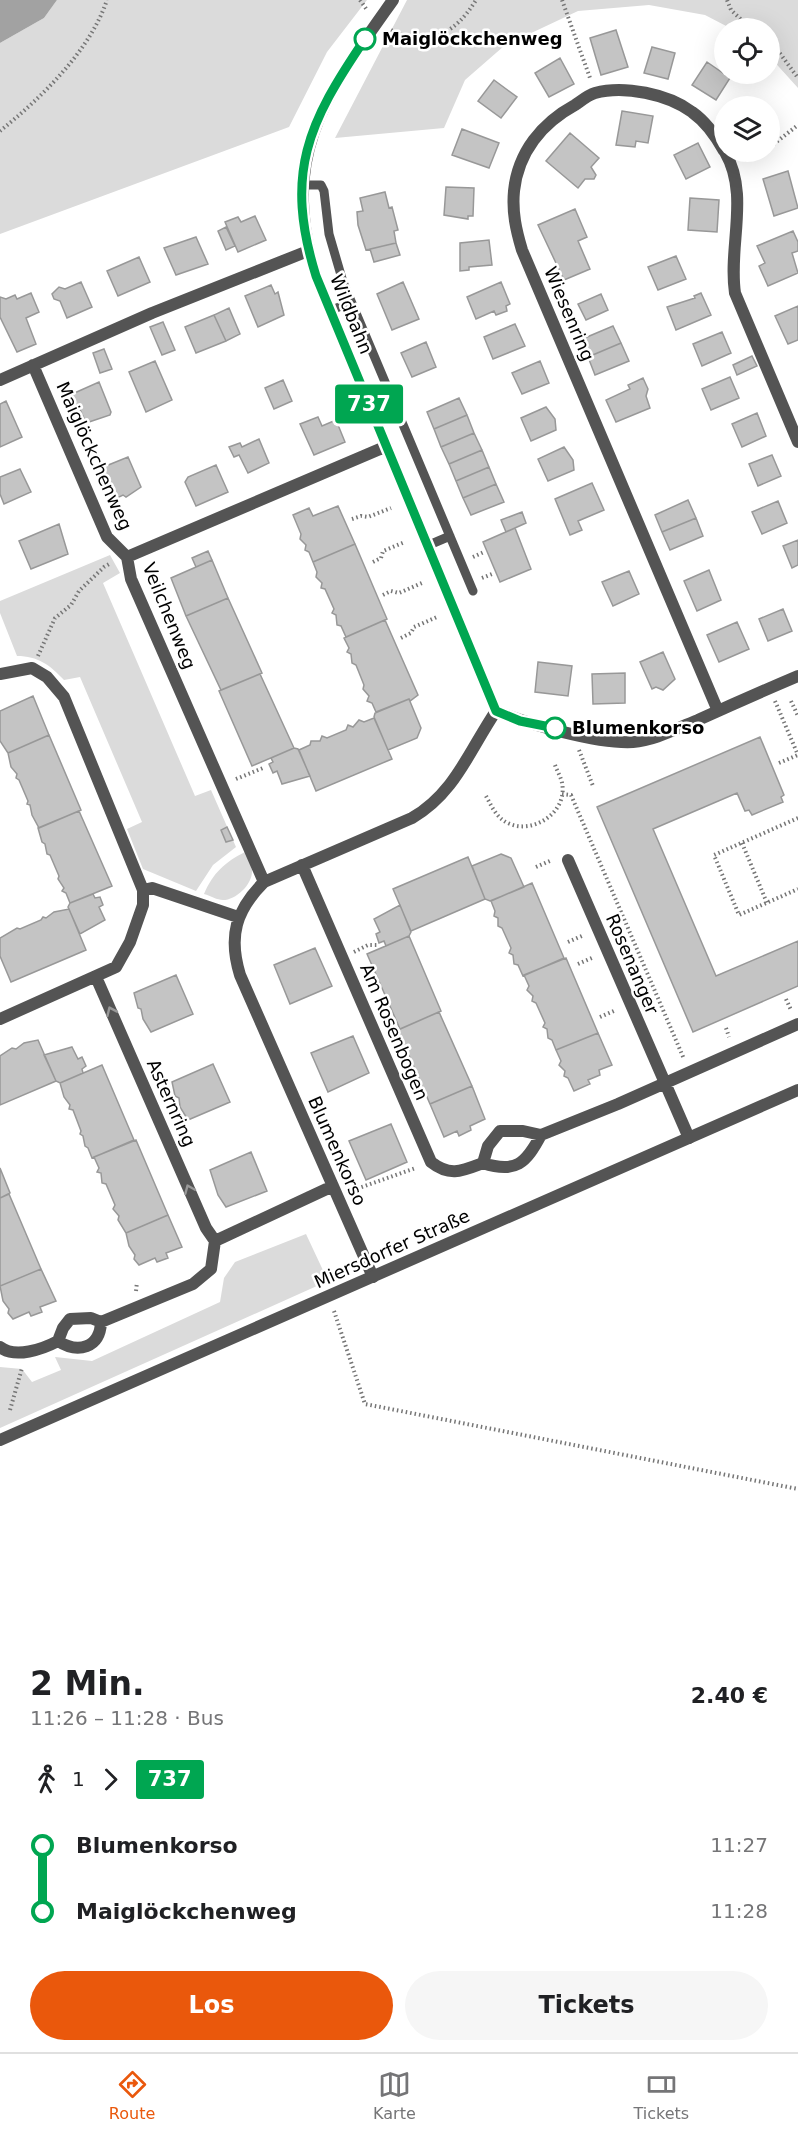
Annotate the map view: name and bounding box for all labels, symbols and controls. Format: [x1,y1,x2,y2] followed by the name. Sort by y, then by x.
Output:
[714,18,780,162] map controls
[714,18,780,84] button: locate
[354,28,376,50] marker: Maiglöckchenweg
[382,28,563,49] place label: Maiglöckchenweg
[714,96,780,162] button: layers
[540,263,599,364] street label: Wiesenring
[326,271,377,357] street label: Wildbahn
[52,378,137,533] street label: Maiglöckchenweg
[334,384,404,424] line badge: 737
[347,392,391,416] text: 737
[139,559,200,672] street label: Veilchenweg
[544,717,566,739] marker: Blumenkorso
[572,717,704,738] place label: Blumenkorso
[602,910,663,1018] street label: Rosenanger
[356,960,433,1103] street label: Am Rosenbogen
[106,1006,118,1017] one-way arrow
[143,1056,200,1150] street label: Asternring
[304,1093,371,1209] street label: Blumenkorso
[184,1184,196,1195] one-way arrow
[311,1205,473,1292] street label: Miersdorfer Straße
[30,1664,145,1703] text: 2 Min.
[691,1683,768,1708] text: 2.40 €
[30,1706,224,1730] text: 11:26 – 11:28 · Bus
[30,1763,63,1796] icon: walk
[94,1763,127,1796] icon: forward
[72,1767,85,1791] text: 1
[148,1767,192,1791] text: 737
[76,1833,238,1858] text: Blumenkorso
[710,1833,768,1857] text: 11:27
[76,1899,297,1924] text: Maiglöckchenweg
[710,1899,768,1923] text: 11:28
[30,1971,393,2040] button: Los
[405,1971,768,2040] button: Tickets
[109,2068,155,2123] tab: Route
[373,2068,416,2123] tab: Karte
[633,2068,689,2123] tab: Tickets

